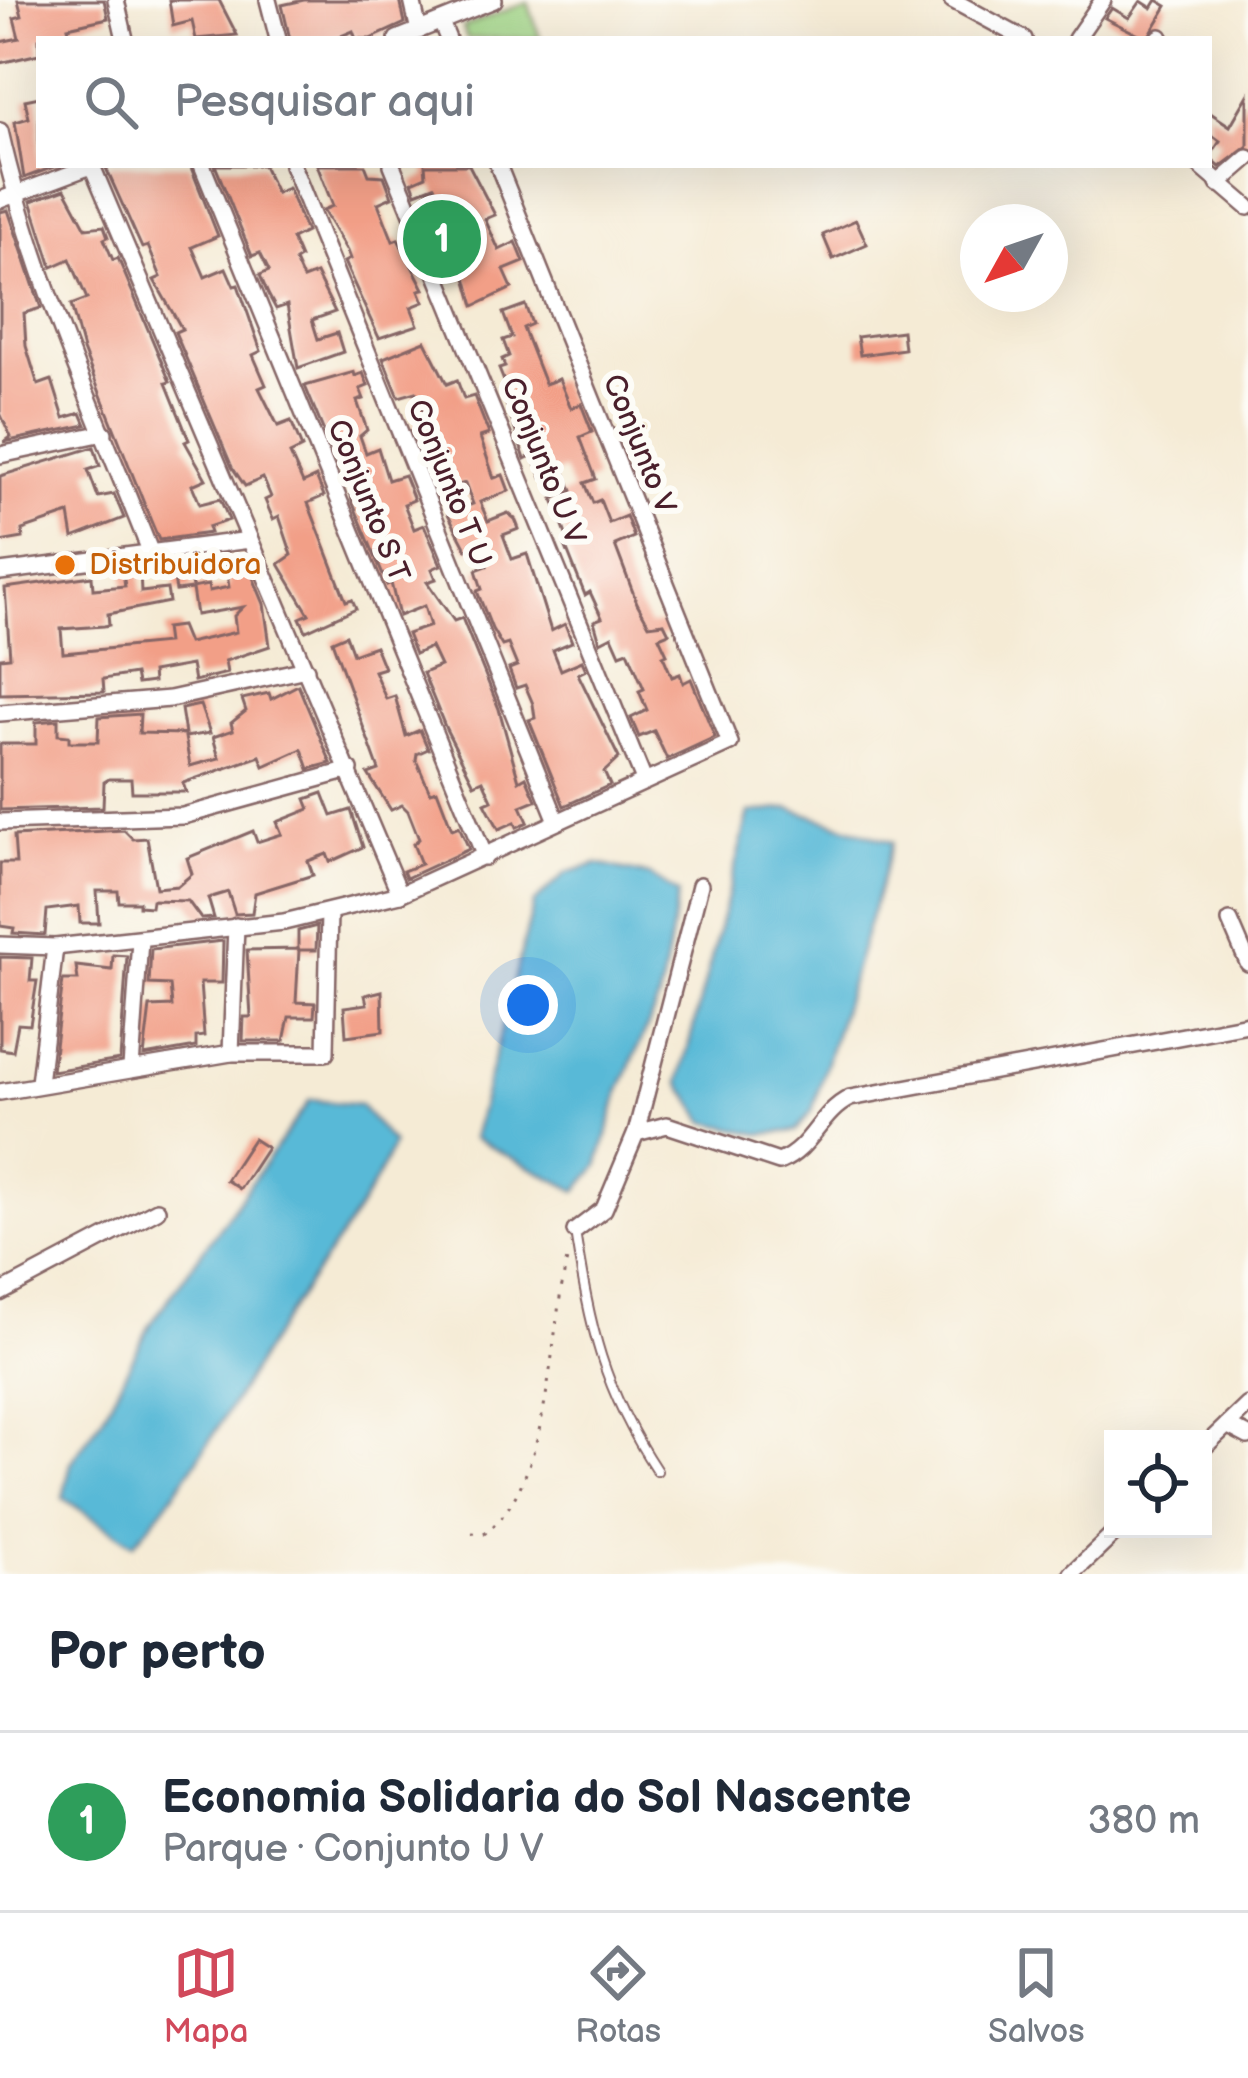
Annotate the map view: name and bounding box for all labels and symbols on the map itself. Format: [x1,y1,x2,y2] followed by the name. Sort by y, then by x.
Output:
[403,194,481,284] pin: 1
[960,204,1068,312] north arrow
[595,369,683,519] street label: Conjunto V
[493,372,593,550] street label: Conjunto U V
[399,394,499,572] street label: Conjunto T U
[319,414,417,588] street label: Conjunto S T
[89,547,262,583] place label: Distribuidora
[52,552,78,578] marker: Distribuidora
[498,975,558,1035] your location

